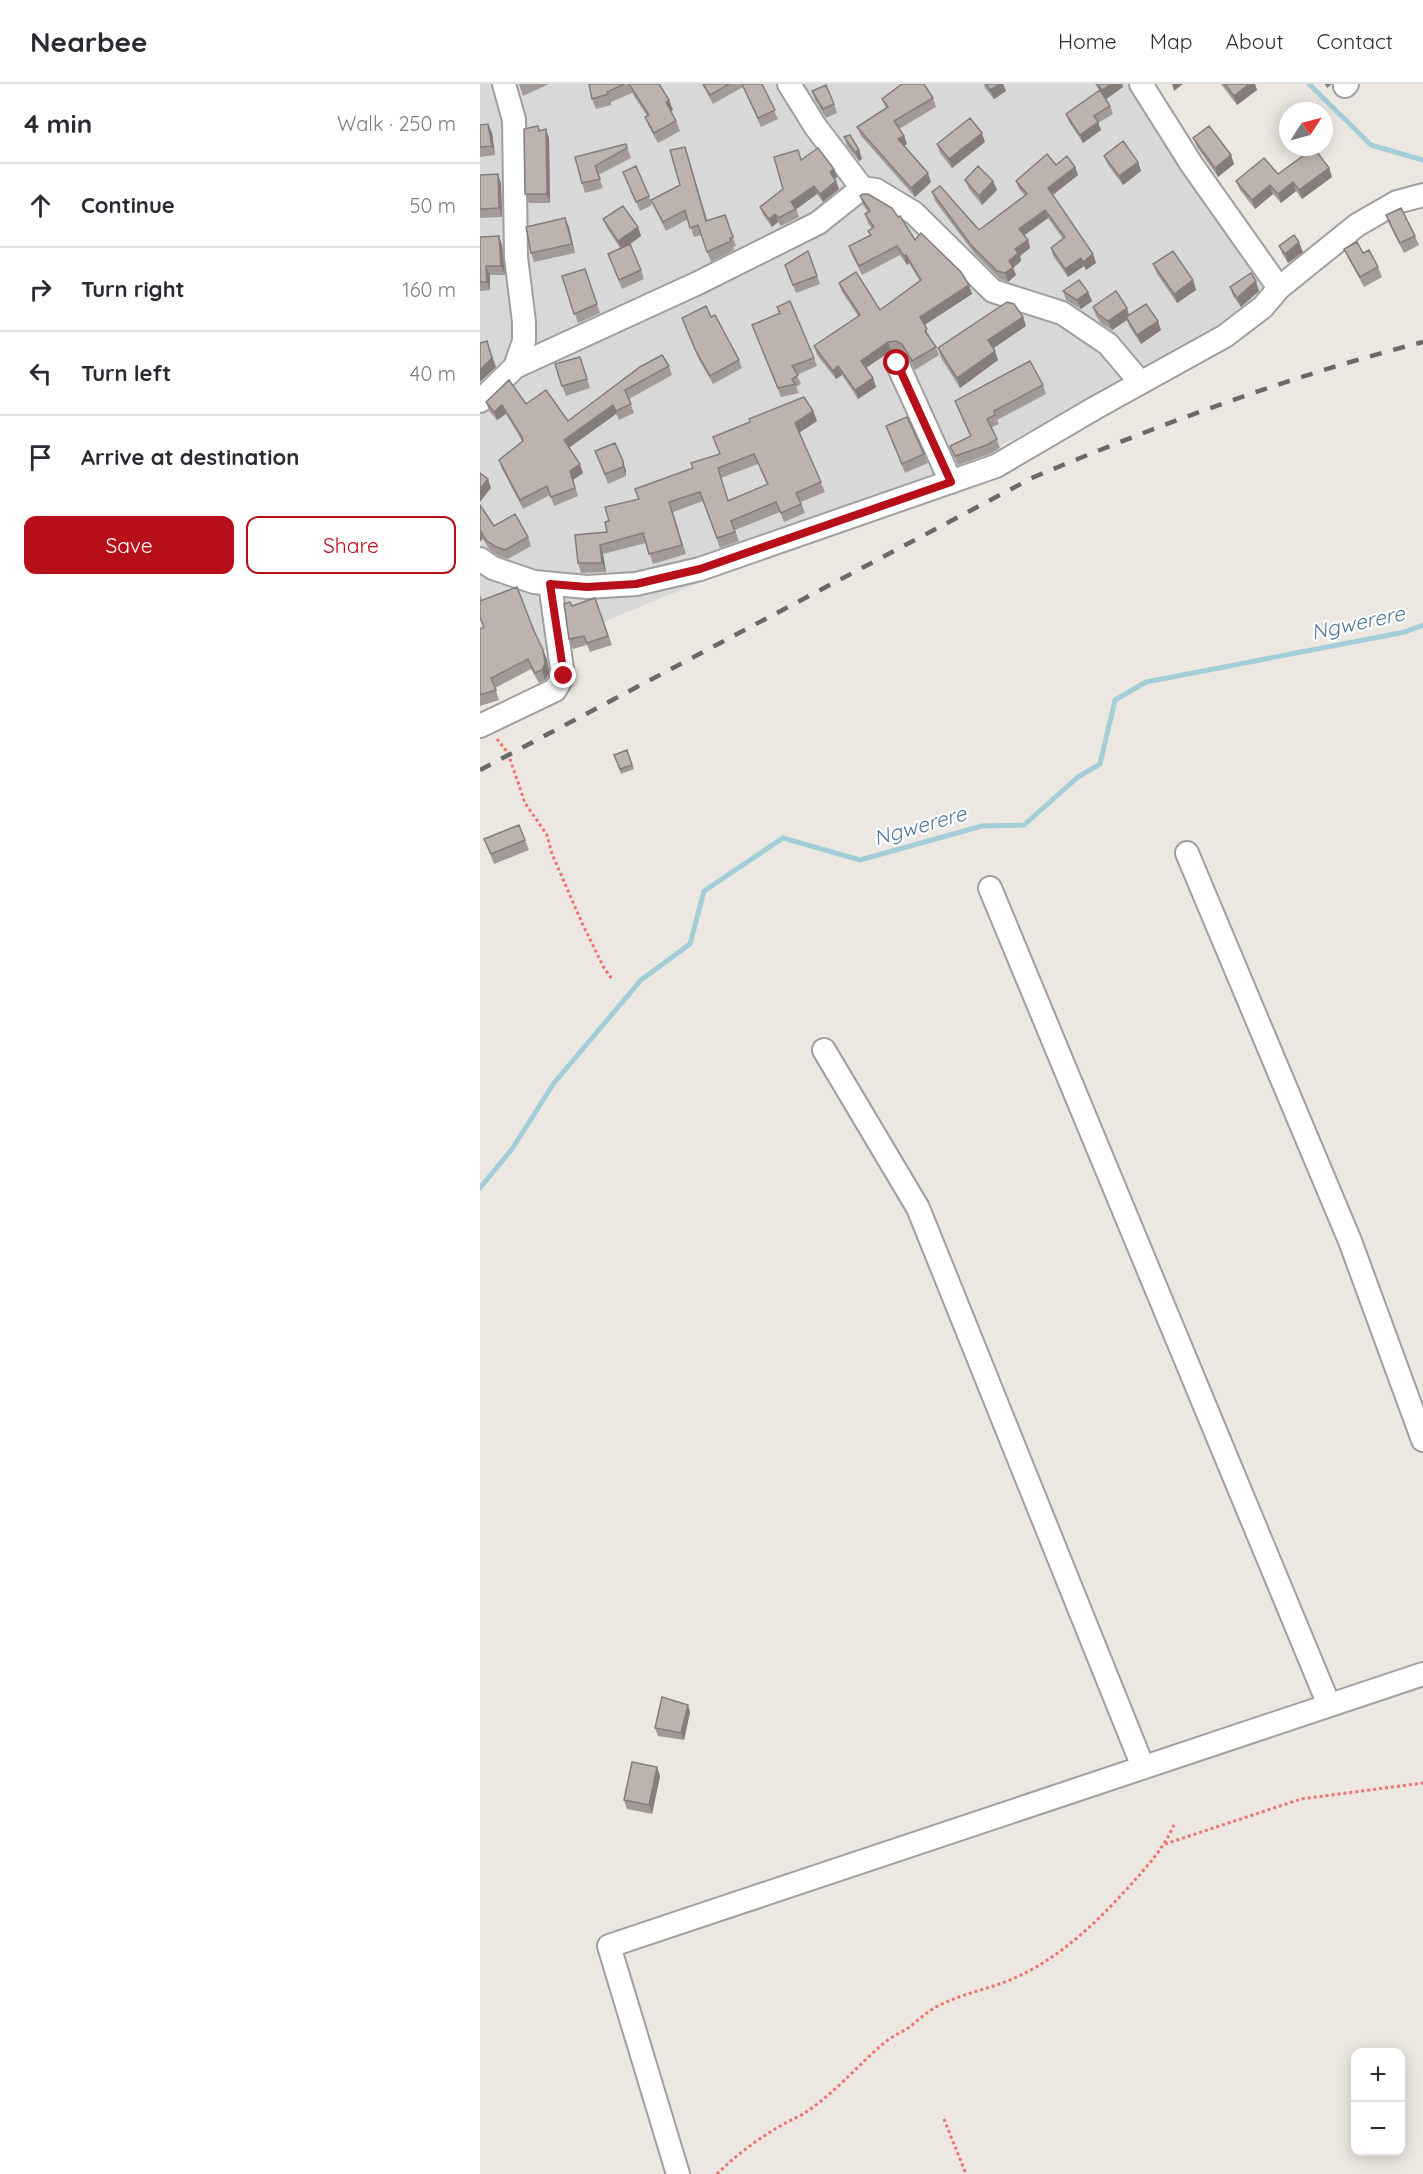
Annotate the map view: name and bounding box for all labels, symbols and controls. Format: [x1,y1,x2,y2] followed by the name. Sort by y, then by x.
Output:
[30,24,148,59] text: Nearbee
[1058,28,1117,54] text: Home
[1150,28,1193,54] text: Map
[1226,28,1284,54] text: About
[1317,28,1393,54] text: Contact
[1279,102,1333,156] north arrow
[24,107,92,140] text: 4 min
[337,111,456,136] text: Walk · 250 m
[24,189,57,222] icon: ahead
[81,191,175,219] text: Continue
[410,193,456,218] text: 50 m
[24,273,57,306] icon: right
[81,275,185,303] text: Turn right
[402,277,456,302] text: 160 m
[883,349,909,375] route start
[24,357,57,390] icon: left
[81,359,171,387] text: Turn left
[410,361,456,386] text: 40 m
[24,441,57,474] icon: arrive
[81,443,299,471] text: Arrive at destination
[24,516,234,574] button: Save
[246,516,456,574] button: Share
[1309,599,1408,645] water label: Ngwerere
[550,662,576,688] route end
[870,799,970,851] water label: Ngwerere
[1351,2048,1405,2156] map controls
[1351,2048,1405,2102] button: +
[1351,2102,1405,2156] button: −

